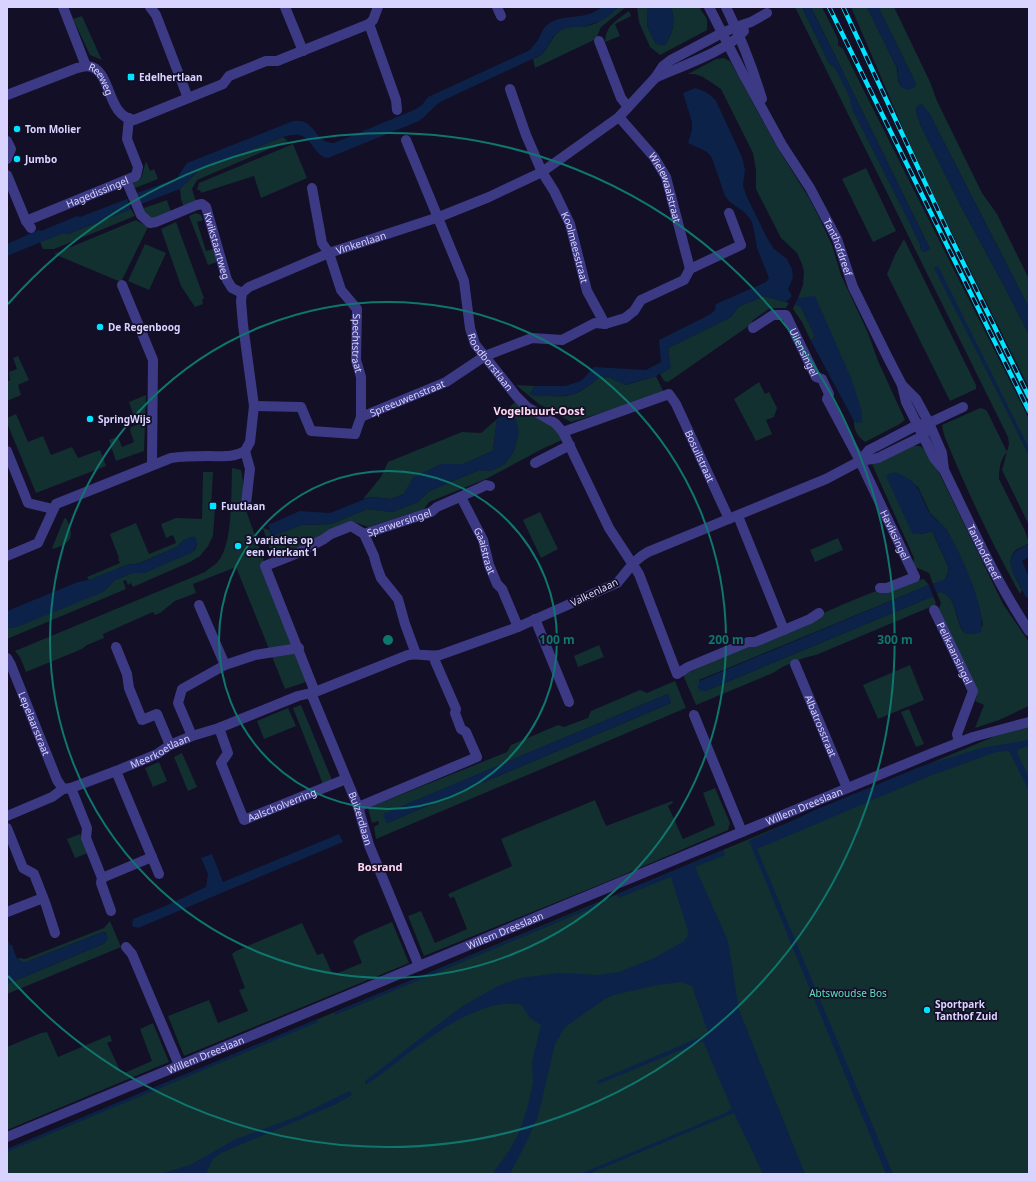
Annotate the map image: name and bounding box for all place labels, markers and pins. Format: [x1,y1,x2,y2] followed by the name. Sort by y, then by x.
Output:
[139,70,203,84] place label: Edelhertlaan
[126,72,136,82] marker: Edelhertlaan
[25,122,81,136] place label: Tom Molier
[12,124,22,134] marker: Tom Molier
[24,152,57,166] place label: Jumbo
[12,154,22,164] marker: Jumbo
[108,320,180,334] place label: De Regenboog
[95,322,105,332] marker: De Regenboog
[98,412,151,426] place label: SpringWijs
[85,414,95,424] marker: SpringWijs
[221,499,265,513] place label: Fuutlaan
[208,501,218,511] marker: Fuutlaan
[246,533,318,559] place label: 3 variaties op een vierkant 1
[233,541,243,551] marker: 3 variaties op een vierkant 1
[381,633,395,647] centre of rings
[935,997,998,1023] place label: Sportpark Tanthof Zuid
[922,1005,932,1015] marker: Sportpark Tanthof Zuid

